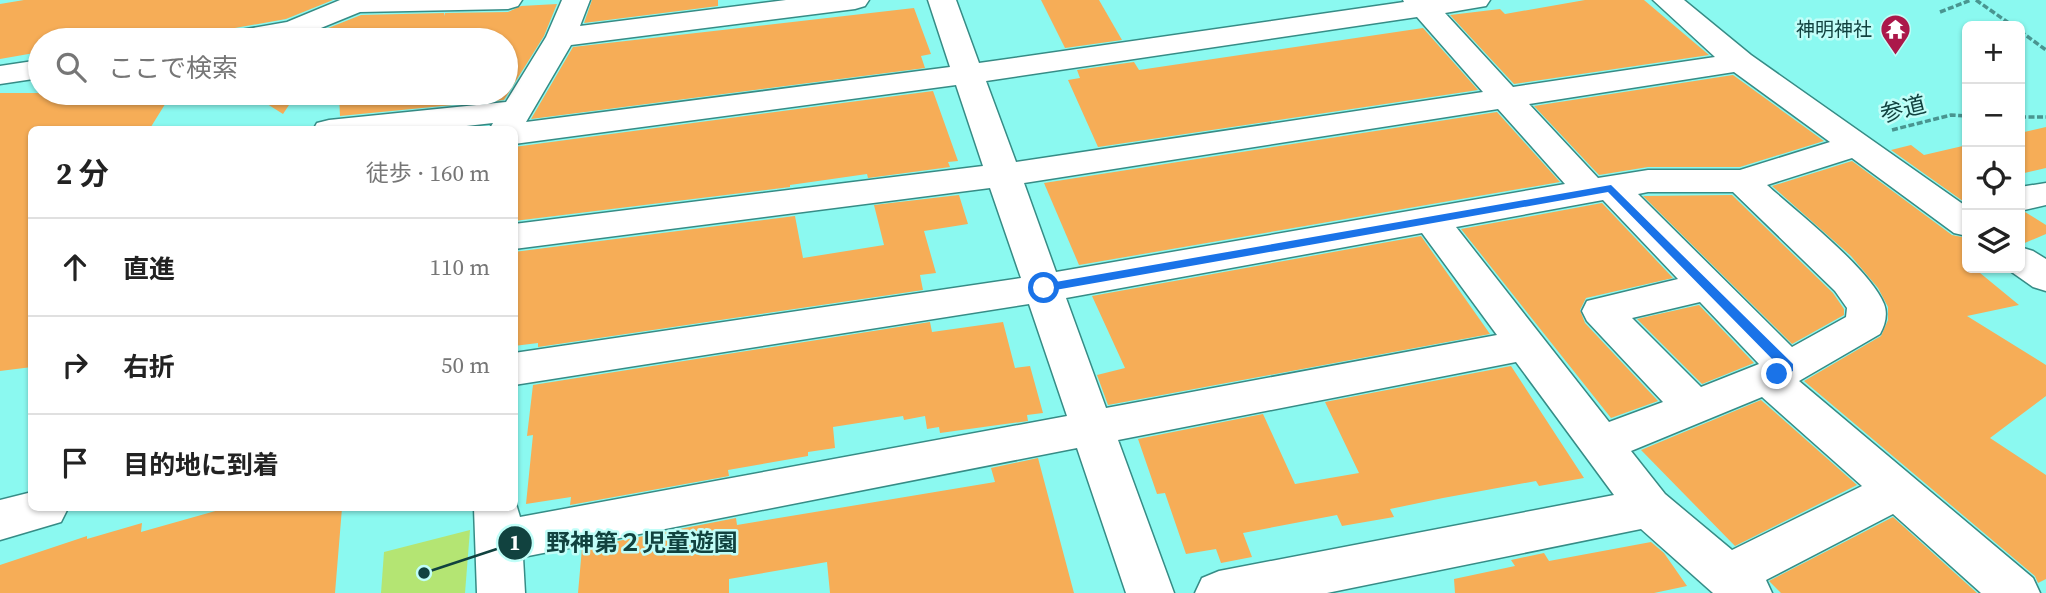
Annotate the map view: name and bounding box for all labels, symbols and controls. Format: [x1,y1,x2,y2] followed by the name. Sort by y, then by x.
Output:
[1878,12,1912,56] temple icon: 神明神社
[1796,16,1872,42] place label: 神明神社
[1962,21,2025,273] map controls
[1962,21,2025,84] button: +
[28,28,518,105] search box
[52,48,90,86] icon: search
[108,50,238,86] text: ここで検索
[1962,84,2025,147] button: −
[1877,88,1929,130] street label: 参道
[1962,147,2025,210] button: locate
[56,153,109,194] text: 2 分
[366,157,490,189] text: 徒歩 · 160 m
[1962,210,2025,273] button: layers
[56,248,94,286] icon: ahead
[123,251,175,287] text: 直進
[429,251,490,283] text: 110 m
[1028,272,1059,303] route start
[56,346,94,384] icon: right
[123,349,175,385] text: 右折
[441,349,490,381] text: 50 m
[1761,358,1792,389] route end
[56,444,94,482] icon: arrive
[123,447,279,483] text: 目的地に到着
[497,520,752,565] callout: 野神第２児童遊園
[546,526,738,559] text: 野神第２児童遊園
[509,528,521,557] text: 1

